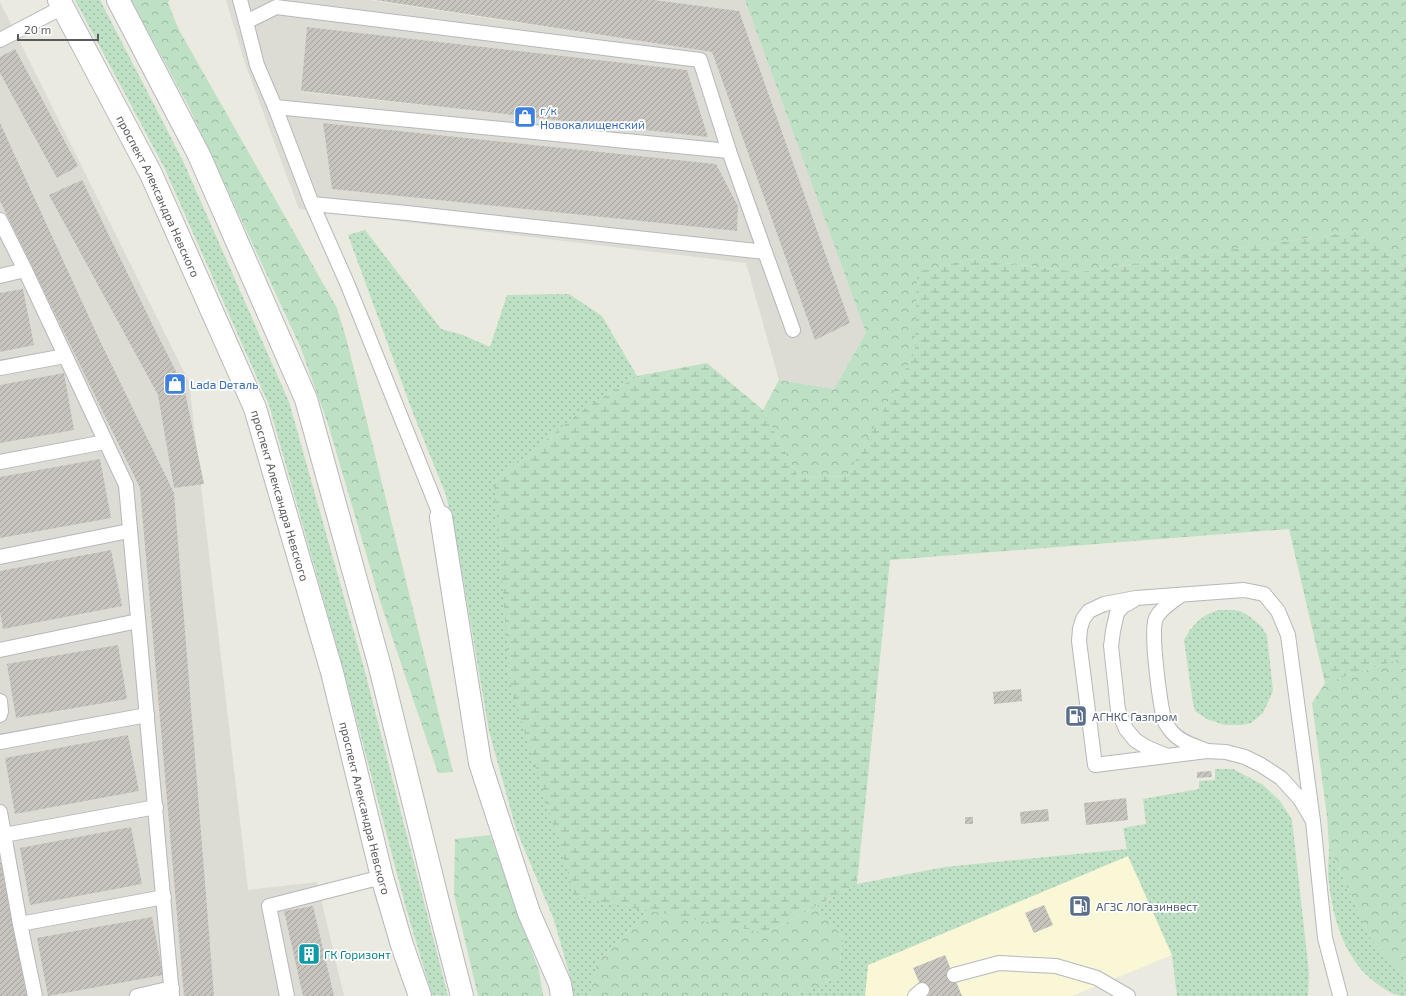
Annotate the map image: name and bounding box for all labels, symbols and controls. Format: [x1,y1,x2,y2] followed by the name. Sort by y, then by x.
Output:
[18,16,98,42] scale bar
[24,22,51,36] text: 20 m
[540,103,645,131] place label: г/к Новокалищенский
[512,104,538,130] shop icon: г/к Новокалищенский
[114,113,203,279] street label: проспект Александра Невского
[162,371,188,397] shop icon: Lada Dеталь
[190,377,259,391] place label: Lada Dеталь
[249,408,312,583] street label: проспект Александра Невского
[1063,703,1089,729] fuel station icon: АГНКС Газпром
[1092,709,1177,723] place label: АГНКС Газпром
[337,720,394,896] street label: проспект Александра Невского
[1067,893,1093,919] fuel station icon: АГЗС ЛОГазинвест
[1096,899,1198,913] place label: АГЗС ЛОГазинвест
[296,941,322,967] building icon: ГК Горизонт
[324,947,391,961] place label: ГК Горизонт

